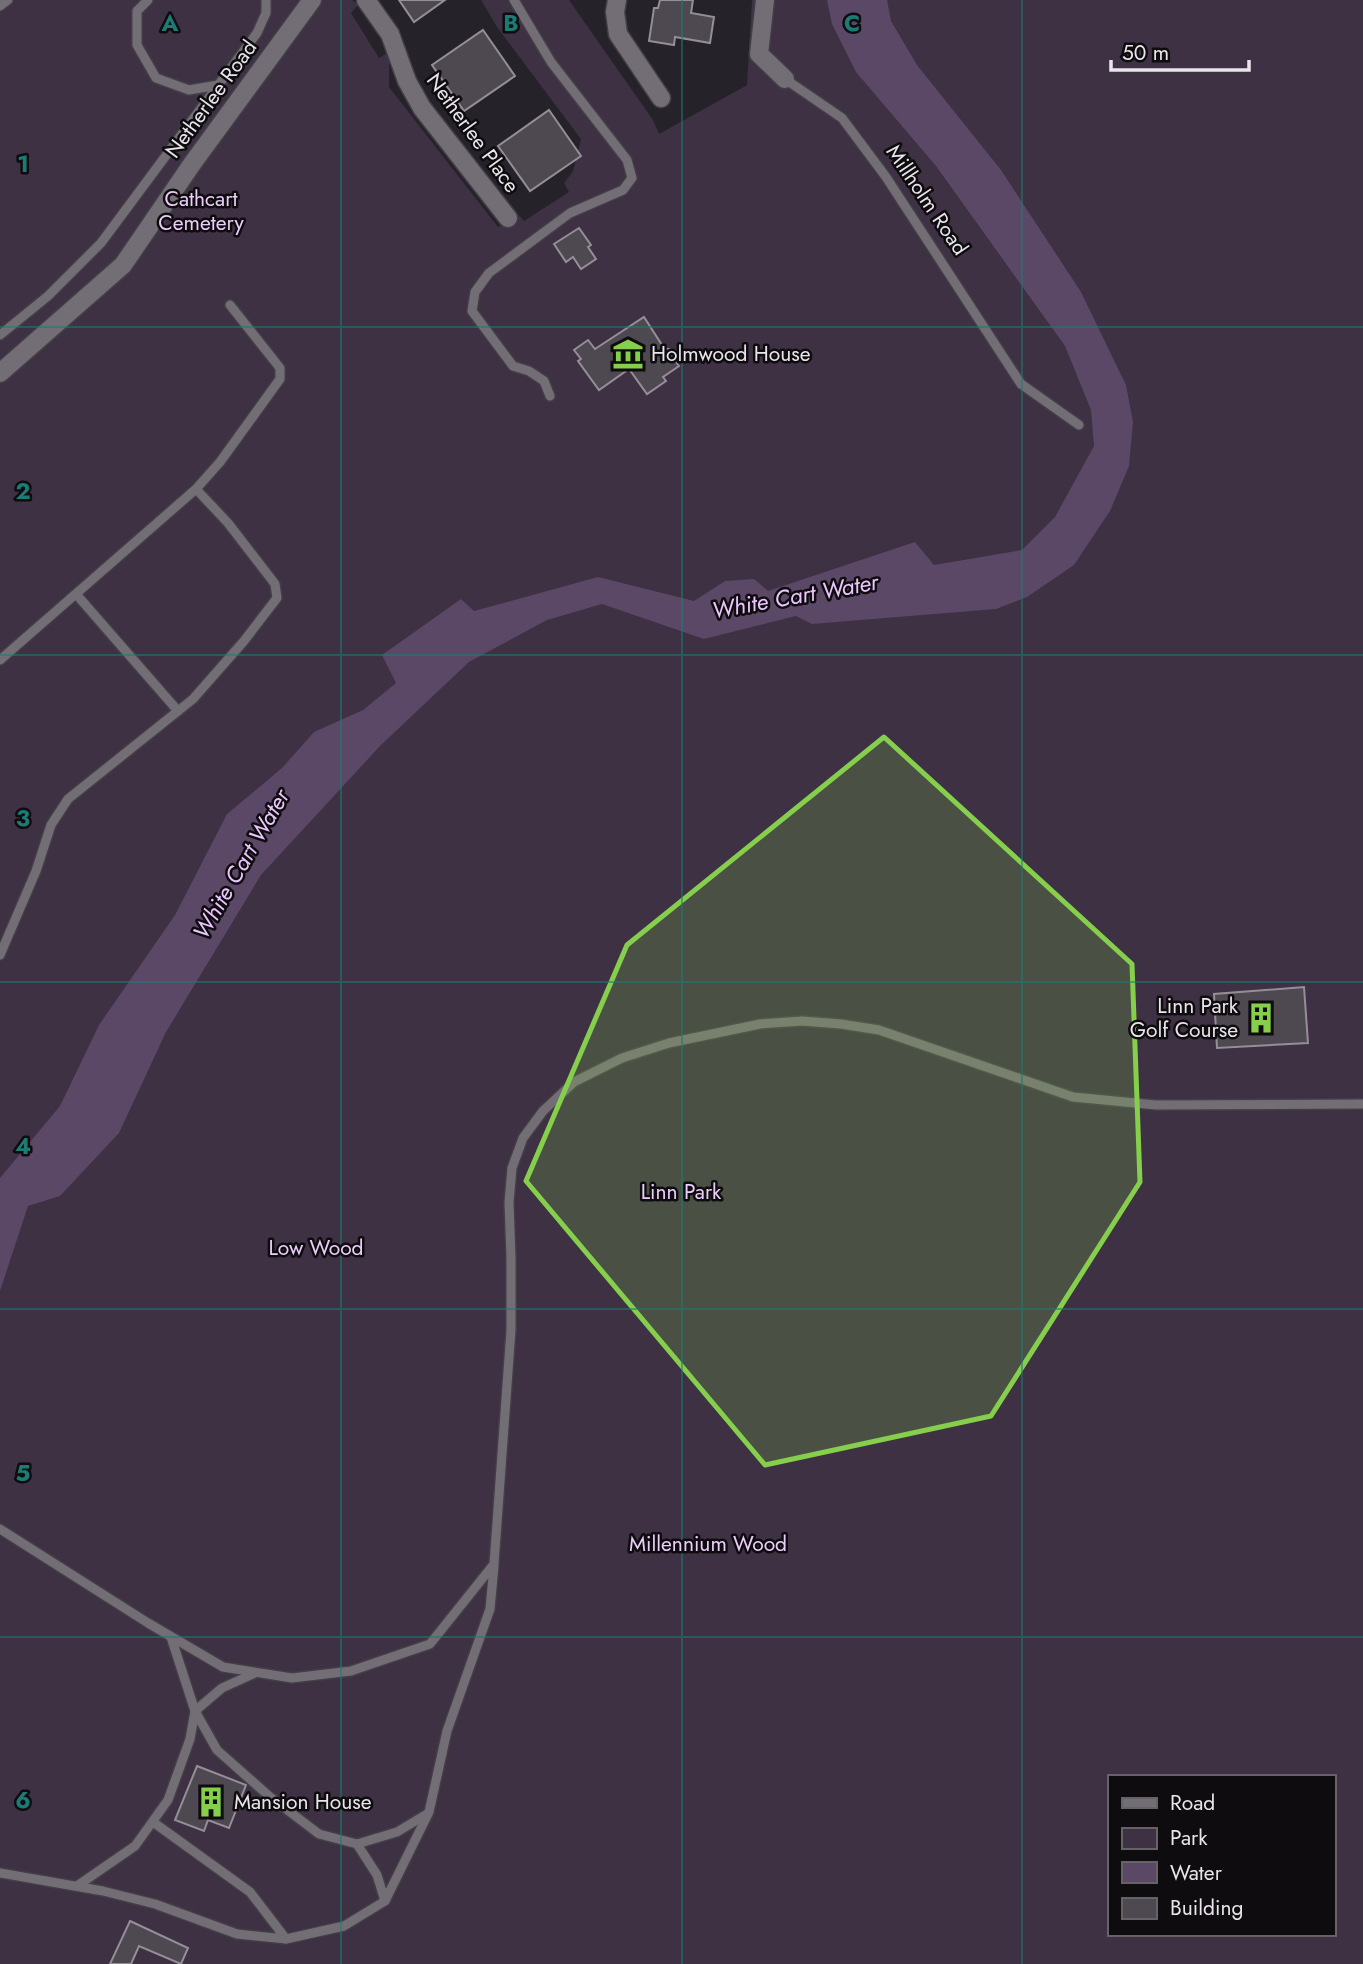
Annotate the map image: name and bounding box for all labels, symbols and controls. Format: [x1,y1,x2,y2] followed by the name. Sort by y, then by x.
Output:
[161,6,179,40] text: A
[503,6,519,40] text: B
[844,6,860,40] text: C
[1111,28,1249,72] scale bar
[158,34,264,164] street label: Netherlee Road
[1122,38,1169,68] text: 50 m
[419,67,527,199] street label: Netherlee Place
[879,139,975,261] street label: Millholm Road
[17,147,29,181] text: 1
[158,184,244,238] park label: Cathcart Cemetery
[611,337,645,371] museum icon: Holmwood House
[651,339,811,369] place label: Holmwood House
[15,474,31,508] text: 2
[709,564,882,627] water label: White Cart Water
[184,781,298,945] water label: White Cart Water
[16,801,30,835] text: 3
[1130,991,1239,1045] place label: Linn Park Golf Course
[1244,1001,1278,1035] building icon: Linn Park Golf Course
[15,1129,31,1163] text: 4
[641,1177,722,1207] park label: Linn Park
[268,1233,364,1263] park label: Low Wood
[16,1456,30,1490] text: 5
[629,1529,787,1559] park label: Millennium Wood
[1108,1775,1335,1936] legend
[15,1783,31,1817] text: 6
[194,1785,228,1819] building icon: Mansion House
[234,1787,372,1817] place label: Mansion House
[1170,1788,1215,1818] text: Road
[1170,1823,1208,1853] text: Park
[1170,1858,1223,1888] text: Water
[1170,1893,1243,1923] text: Building

